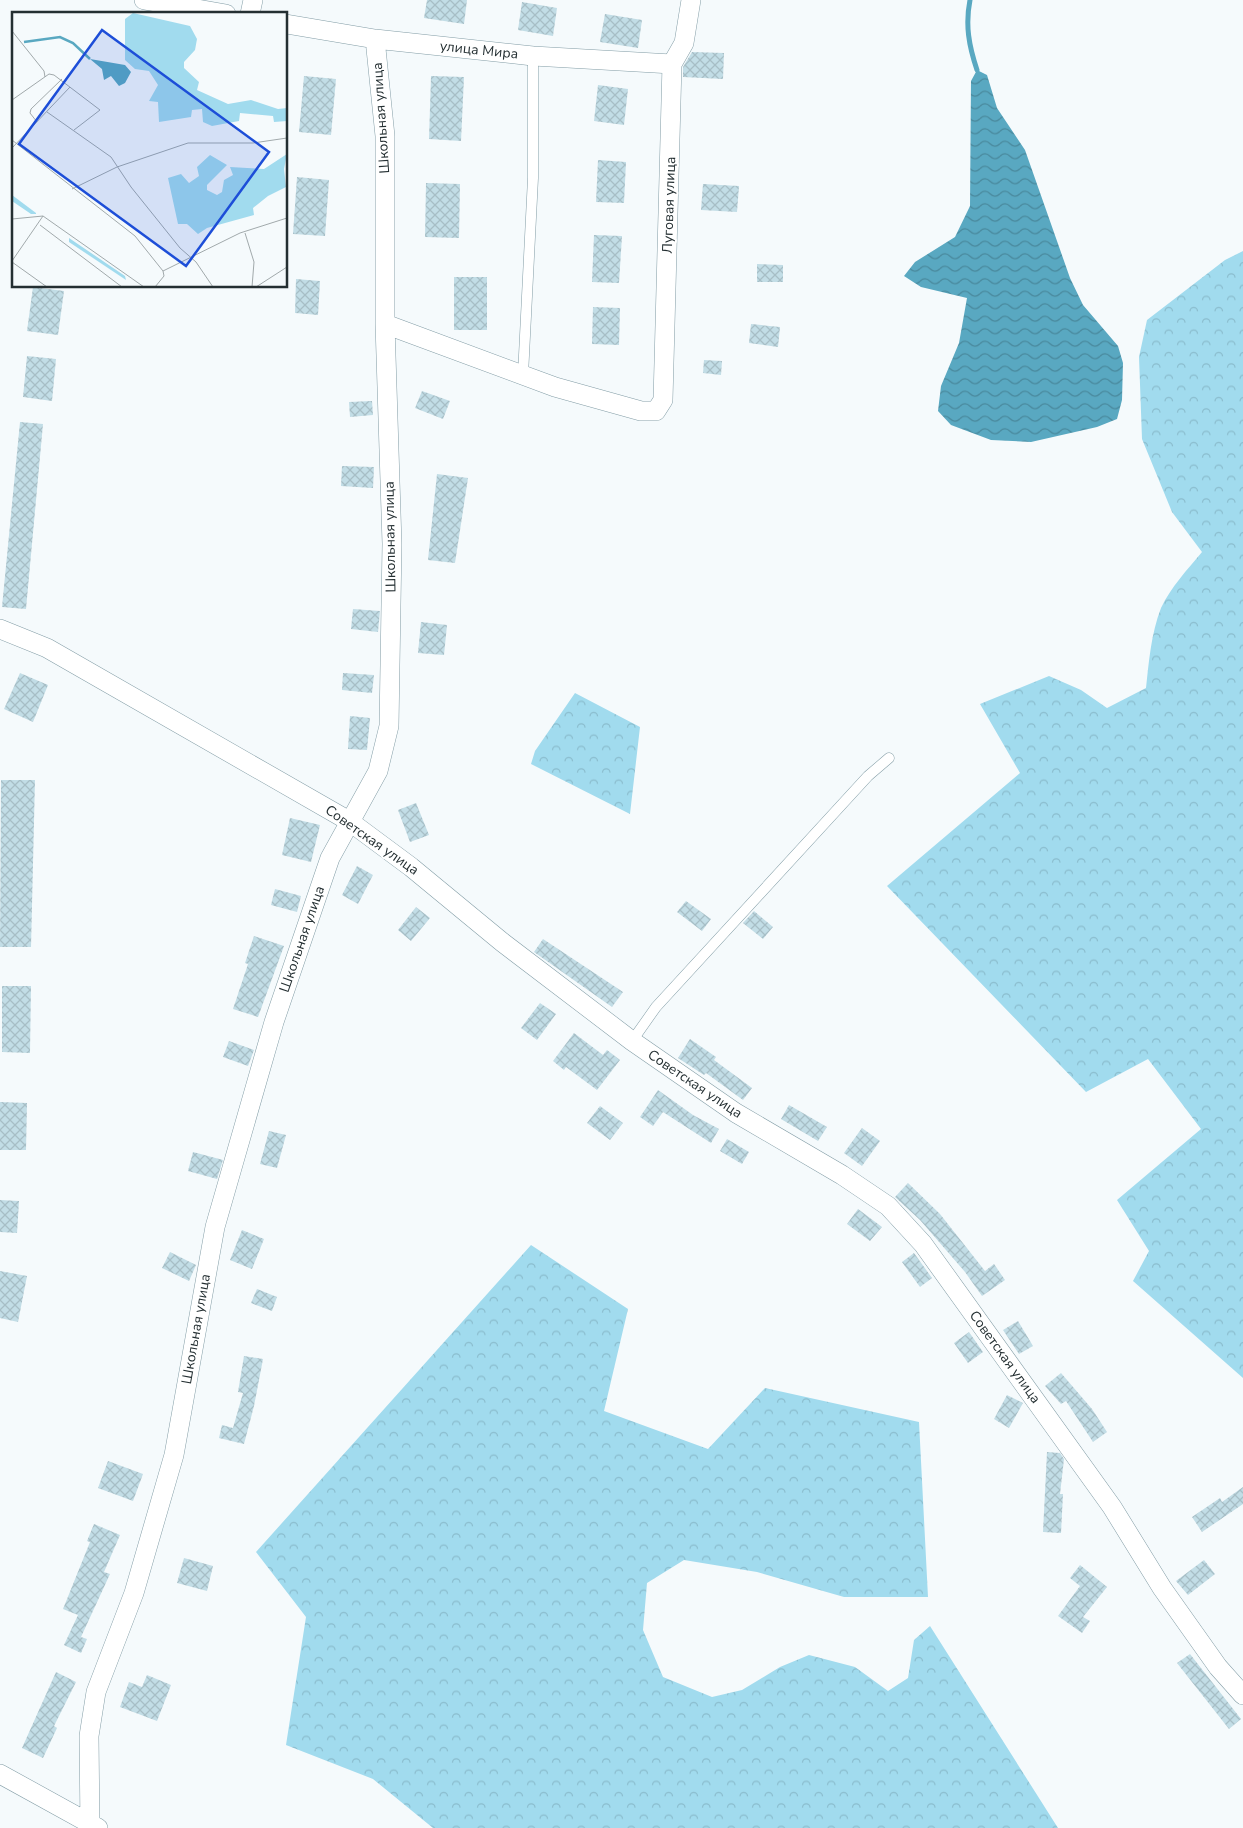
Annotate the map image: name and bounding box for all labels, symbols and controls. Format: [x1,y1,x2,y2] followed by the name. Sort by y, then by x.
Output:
[12,12,288,288] inset map
[439,36,519,64] street label: улица Мира
[368,62,394,174] street label: Школьная улица
[658,156,680,254] street label: Луговая улица
[380,481,400,593] street label: Школьная улица
[321,801,423,879] street label: Советская улица
[275,883,329,995] street label: Школьная улица
[644,1045,746,1123] street label: Советская улица
[177,1272,215,1386] street label: Школьная улица
[965,1307,1045,1407] street label: Советская улица

